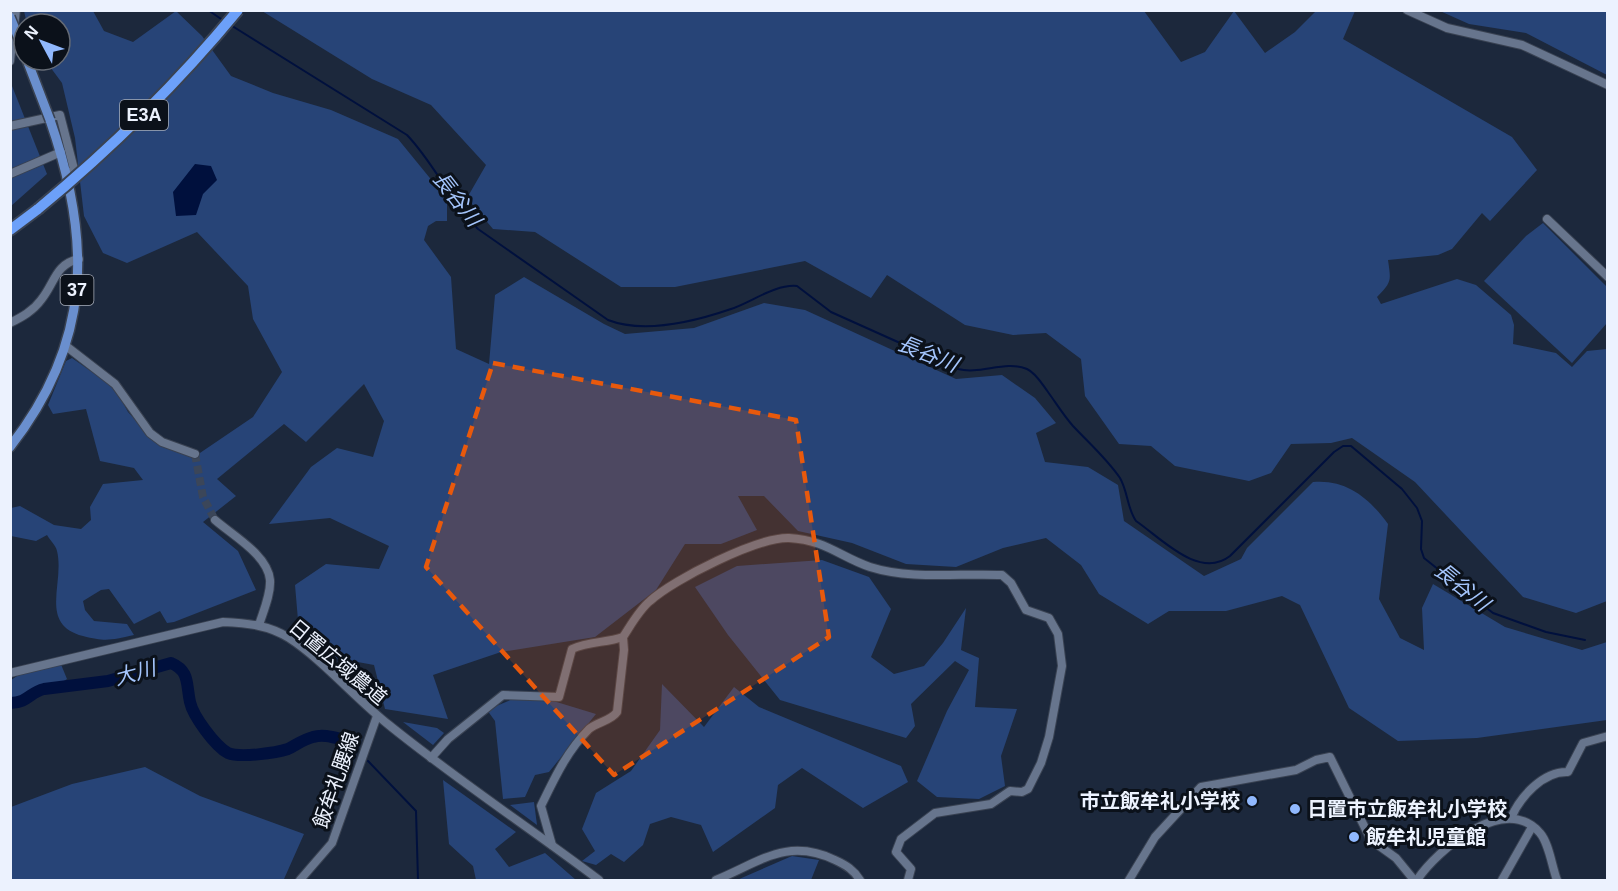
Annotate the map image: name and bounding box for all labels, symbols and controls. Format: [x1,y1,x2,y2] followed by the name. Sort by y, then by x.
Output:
[12,12,72,72] north arrow
[21,23,41,42] text: N
[120,100,168,130] road number: E3A
[429,167,487,232] water label: 長谷川
[60,275,94,305] road number: 37
[895,331,964,377] water label: 長谷川
[1431,558,1496,617] water label: 長谷川
[285,615,391,709] street label: 日置広域農道
[112,655,160,689] water label: 大川
[309,729,363,831] street label: 飯牟礼腰線
[1080,790,1240,812] place label: 市立飯牟礼小学校
[1245,794,1259,808] marker: 市立飯牟礼小学校
[1307,798,1507,820] place label: 日置市立飯牟礼小学校
[1288,802,1302,816] marker: 日置市立飯牟礼小学校
[1366,826,1486,848] place label: 飯牟礼児童館
[1347,830,1361,844] marker: 飯牟礼児童館

